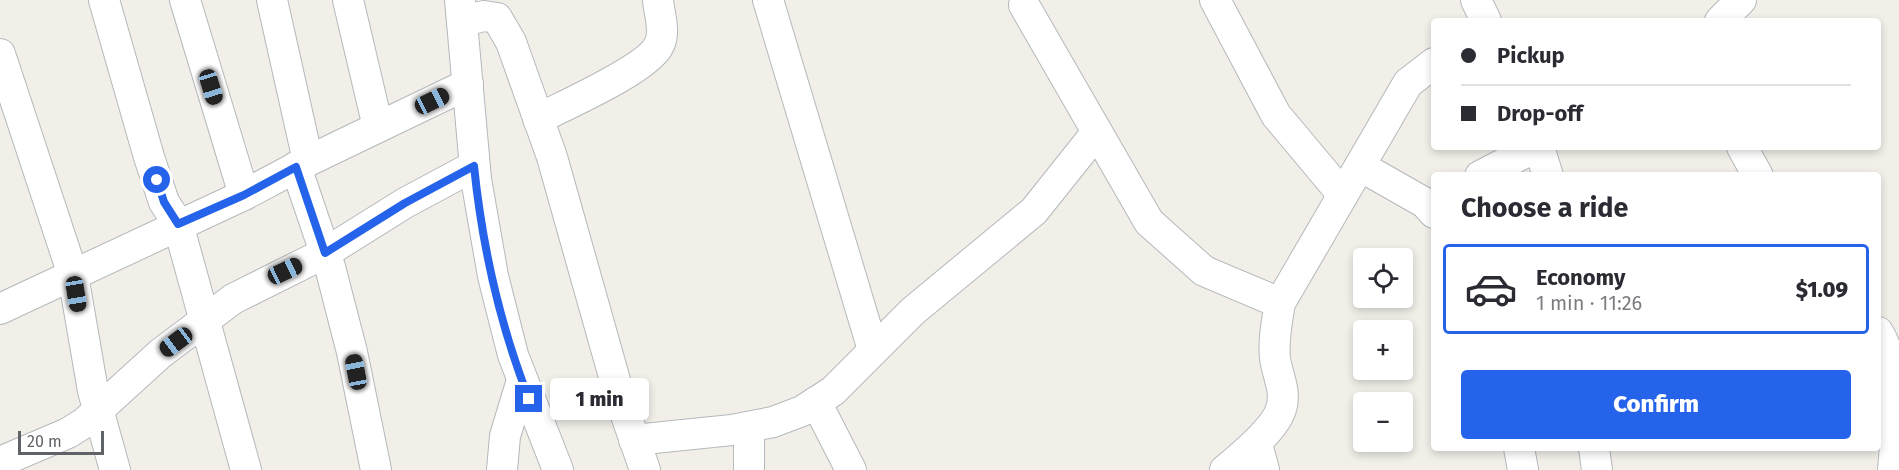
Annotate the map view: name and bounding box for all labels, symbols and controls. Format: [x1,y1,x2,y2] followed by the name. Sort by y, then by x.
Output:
[1497,42,1565,69] text: Pickup
[197,67,225,107] car
[412,85,452,117] car
[1497,100,1583,127] text: Drop-off
[143,166,170,193] route start
[1461,192,1628,224] text: Choose a ride
[1353,248,1413,452] map controls
[1353,248,1413,308] button: locate
[265,255,305,287] car
[1464,262,1518,316] icon: car
[1536,264,1625,291] text: Economy
[64,275,88,313] car
[1796,276,1848,303] text: $1.09
[1536,291,1642,315] text: 1 min · 11:26
[1353,320,1413,380] button: +
[156,324,196,360] car
[344,353,368,391] car
[1461,370,1851,439] button: Confirm
[550,378,649,420] callout: 1 min
[515,385,542,412] route end
[576,387,623,411] text: 1 min
[1353,392,1413,452] button: −
[18,428,104,456] scale bar
[27,432,62,451] text: 20 m

